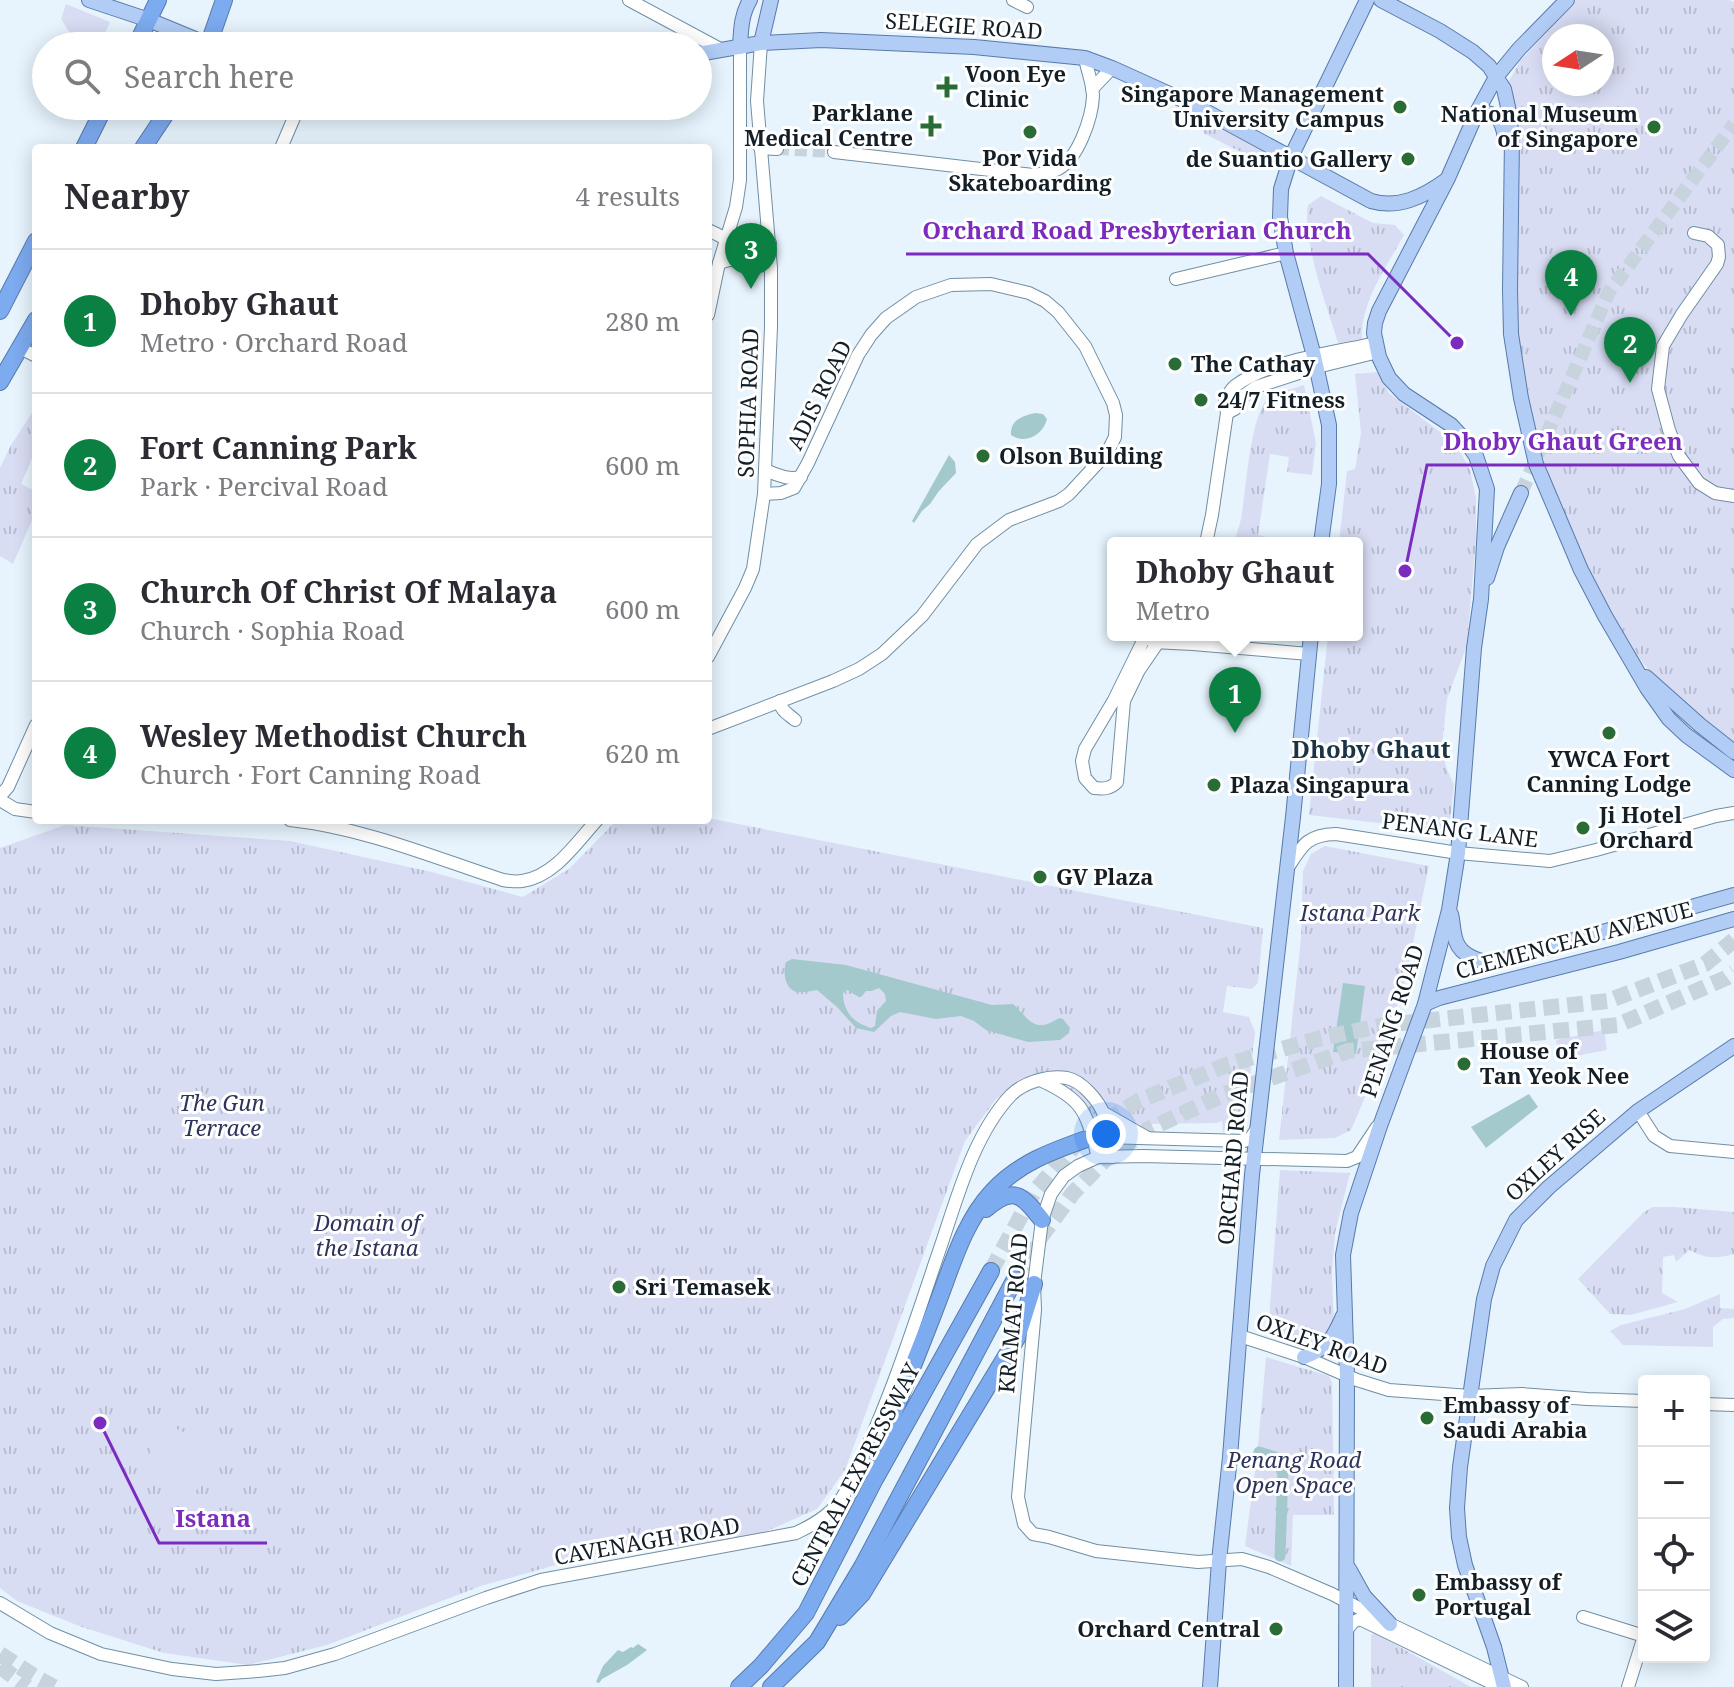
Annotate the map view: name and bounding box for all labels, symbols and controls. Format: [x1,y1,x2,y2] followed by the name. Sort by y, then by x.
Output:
[884,5,1044,45] street label: SELEGIE ROAD
[1542,24,1614,96] north arrow
[32,32,712,120] search box
[60,54,104,98] icon: search
[124,56,294,97] text: Search here
[965,58,1066,113] place label: Voon Eye Clinic
[936,76,958,98] marker: Voon Eye Clinic
[1121,78,1384,133] place label: Singapore Management University Campus
[744,97,913,152] place label: Parklane Medical Centre
[1391,98,1409,116] marker: Singapore Management University Campus
[1441,98,1638,153] place label: National Museum of Singapore
[920,115,942,137] marker: Parklane Medical Centre
[1645,118,1663,136] marker: National Museum of Singapore
[1021,123,1039,141] marker: Por Vida Skateboarding
[949,142,1112,197] place label: Por Vida Skateboarding
[1186,143,1392,173] place label: de Suantio Gallery
[1399,150,1417,168] marker: de Suantio Gallery
[64,173,190,219] text: Nearby
[575,178,680,214] text: 4 results
[906,206,1368,254] callout: Orchard Road Presbyterian Church
[922,213,1352,246] text: Orchard Road Presbyterian Church
[725,223,777,289] pin: 3
[1545,250,1597,316] pin: 4
[140,283,339,324] text: Dhoby Ghaut
[83,303,97,339] text: 1
[605,303,680,339] text: 280 m
[1604,317,1656,383] pin: 2
[140,324,408,360] text: Metro · Orchard Road
[729,328,765,478] street label: SOPHIA ROAD
[779,335,858,454] street label: ADIS ROAD
[1191,348,1316,378] place label: The Cathay
[1166,355,1184,373] marker: The Cathay
[1217,384,1345,414] place label: 24/7 Fitness
[1192,391,1210,409] marker: 24/7 Fitness
[1427,417,1699,465] callout: Dhoby Ghaut Green
[1443,424,1683,457] text: Dhoby Ghaut Green
[140,427,417,468] text: Fort Canning Park
[999,440,1163,470] place label: Olson Building
[83,447,97,483] text: 2
[605,447,680,483] text: 600 m
[974,447,992,465] marker: Olson Building
[140,468,388,504] text: Park · Percival Road
[1107,537,1363,641] popup
[1136,551,1334,592] text: Dhoby Ghaut
[140,571,557,612] text: Church Of Christ Of Malaya
[83,591,97,627] text: 3
[605,591,680,627] text: 600 m
[1136,592,1210,628] text: Metro
[140,612,405,648] text: Church · Sophia Road
[1209,667,1261,733] pin: 1
[140,715,527,756] text: Wesley Methodist Church
[1600,724,1618,742] marker: YWCA Fort Canning Lodge
[1292,732,1451,765] district label: Dhoby Ghaut
[83,735,97,771] text: 4
[605,735,680,771] text: 620 m
[1527,743,1691,798] place label: YWCA Fort Canning Lodge
[140,756,481,792] text: Church · Fort Canning Road
[1230,769,1409,799] place label: Plaza Singapura
[1205,776,1223,794] marker: Plaza Singapura
[1598,799,1693,854] place label: Ji Hotel Orchard
[1380,805,1540,853] street label: PENANG LANE
[1574,819,1592,837] marker: Ji Hotel Orchard
[1056,861,1153,891] place label: GV Plaza
[1031,868,1049,886] marker: GV Plaza
[1452,893,1696,985] street label: CLEMENCEAU AVENUE
[1299,897,1421,927] park label: Istana Park
[1352,940,1430,1101] street label: PENANG ROAD
[1480,1035,1629,1090] place label: House of Tan Yeok Nee
[1455,1055,1473,1073] marker: House of Tan Yeok Nee
[1209,1070,1255,1246] street label: ORCHARD ROAD
[179,1087,265,1142] park label: The Gun Terrace
[1498,1101,1611,1207] street label: OXLEY RISE
[1086,1114,1126,1154] your location
[313,1207,424,1262] park label: Domain of the Istana
[990,1232,1034,1394] street label: KRAMAT ROAD
[635,1271,771,1301] place label: Sri Temasek
[610,1278,628,1296] marker: Sri Temasek
[1252,1305,1392,1381] street label: OXLEY ROAD
[782,1357,926,1592] street label: CENTRAL EXPRESSWAY
[1638,1375,1710,1663] map controls
[1638,1375,1710,1447] button: +
[1443,1389,1587,1444] place label: Embassy of Saudi Arabia
[1418,1409,1436,1427] marker: Embassy of Saudi Arabia
[1226,1444,1361,1499] park label: Penang Road Open Space
[1638,1447,1710,1519] button: −
[159,1495,267,1543] callout: Istana
[175,1501,251,1534] text: Istana
[552,1509,742,1571] street label: CAVENAGH ROAD
[1638,1519,1710,1591] button: locate
[1435,1566,1563,1621] place label: Embassy of Portugal
[1410,1586,1428,1604] marker: Embassy of Portugal
[1638,1591,1710,1663] button: layers
[1077,1613,1260,1643] place label: Orchard Central
[1267,1620,1285,1638] marker: Orchard Central

